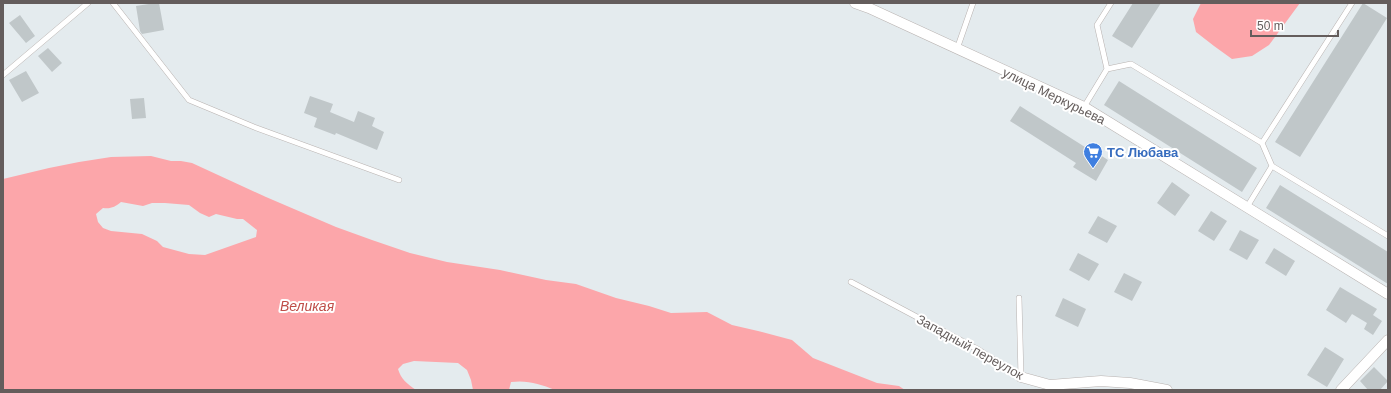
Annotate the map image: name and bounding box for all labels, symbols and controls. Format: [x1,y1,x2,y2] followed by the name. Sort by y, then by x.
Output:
[1251,12,1338,38] scale bar
[1257,19,1284,33] text: 50 m
[1000,65,1108,128] street label: улица Меркурьева
[1082,141,1104,169] supermarket icon: ТС Любава
[1107,145,1179,160] place label: ТС Любава
[280,298,335,314] water label: Великая
[914,311,1026,383] street label: Западный переулок

